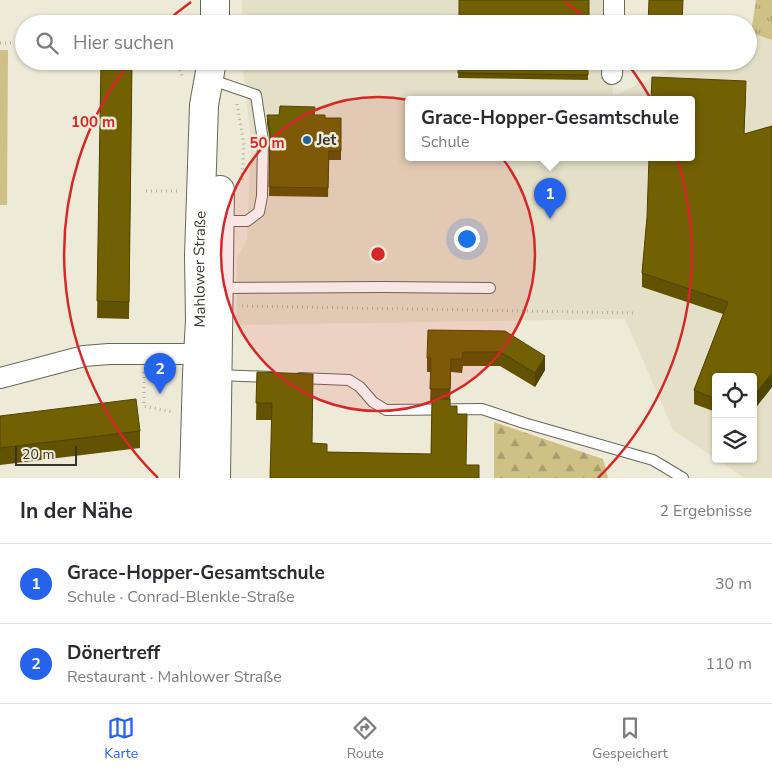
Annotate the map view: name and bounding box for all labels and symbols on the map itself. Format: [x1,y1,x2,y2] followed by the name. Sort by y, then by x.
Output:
[71,112,115,132] text: 100 m
[316,130,336,150] place label: Jet
[249,133,285,153] text: 50 m
[301,134,313,146] marker: Jet
[534,178,566,219] pin: 1
[189,211,210,328] street label: Mahlower Straße
[454,226,480,252] your location
[369,245,387,263] centre of rings
[144,353,176,394] pin: 2
[15,443,78,466] scale bar

